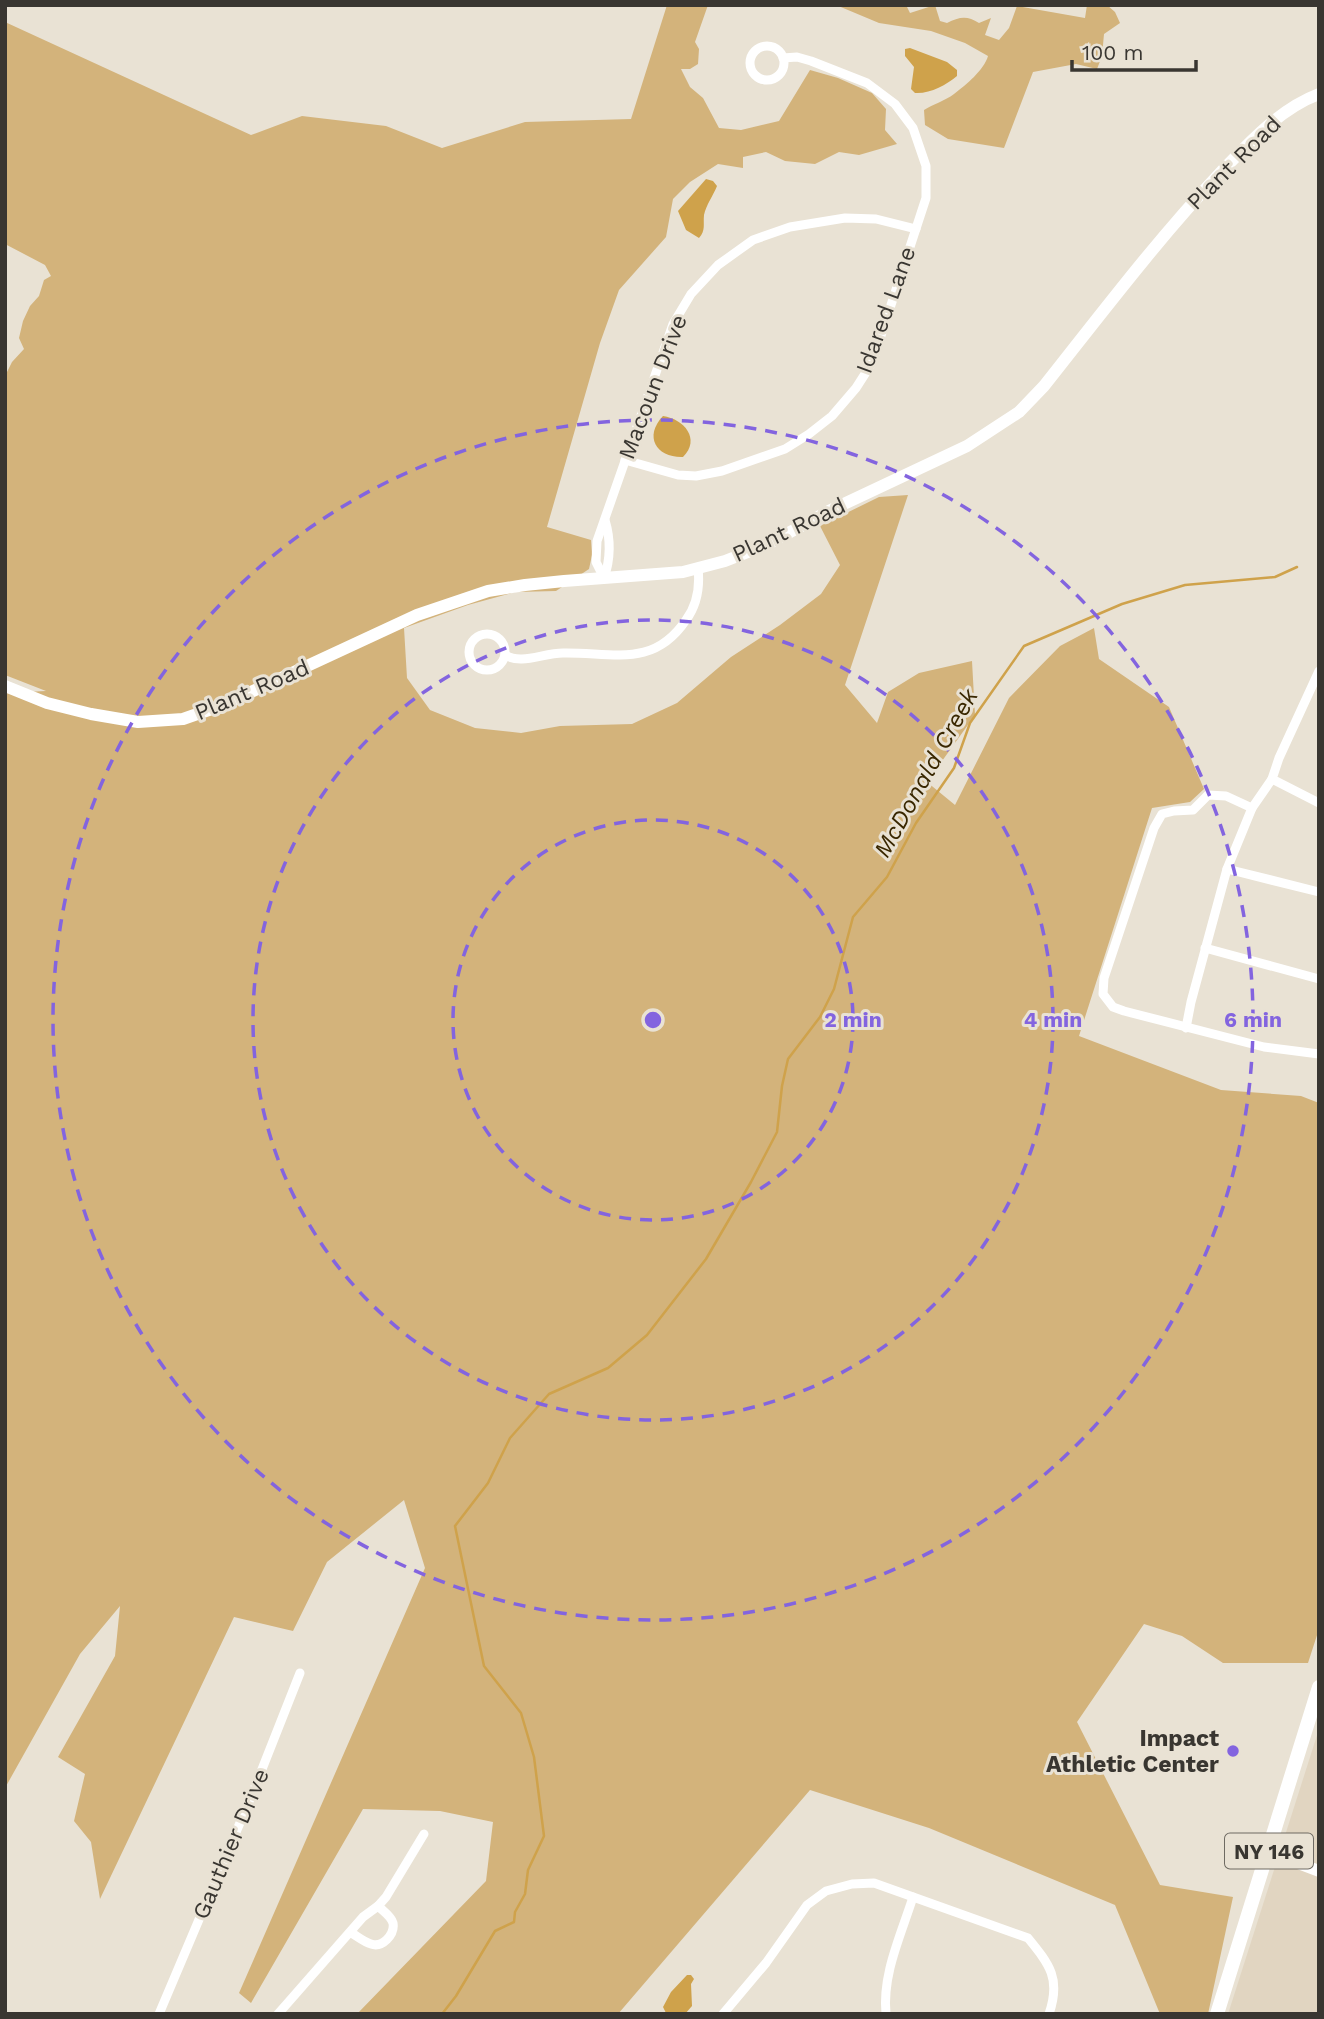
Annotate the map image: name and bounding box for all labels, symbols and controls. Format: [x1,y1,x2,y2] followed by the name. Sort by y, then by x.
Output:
[1072,28,1196,72] scale bar
[1082,40,1144,65] text: 100 m
[1181,110,1287,216] street label: Plant Road
[851,243,921,377] street label: Idared Lane
[613,311,693,463] street label: Macoun Drive
[728,492,850,568] street label: Plant Road
[191,654,313,726] street label: Plant Road
[868,683,984,862] water label: McDonald Creek
[824,1007,882,1032] text: 2 min
[1024,1007,1082,1032] text: 4 min
[1224,1007,1282,1032] text: 6 min
[641,1008,665,1032] centre of rings
[1046,1725,1219,1778] place label: Impact Athletic Center
[1225,1743,1241,1759] marker: Impact Athletic Center
[187,1765,275,1923] street label: Gauthier Drive
[1225,1834,1313,1868] road number: NY 146

